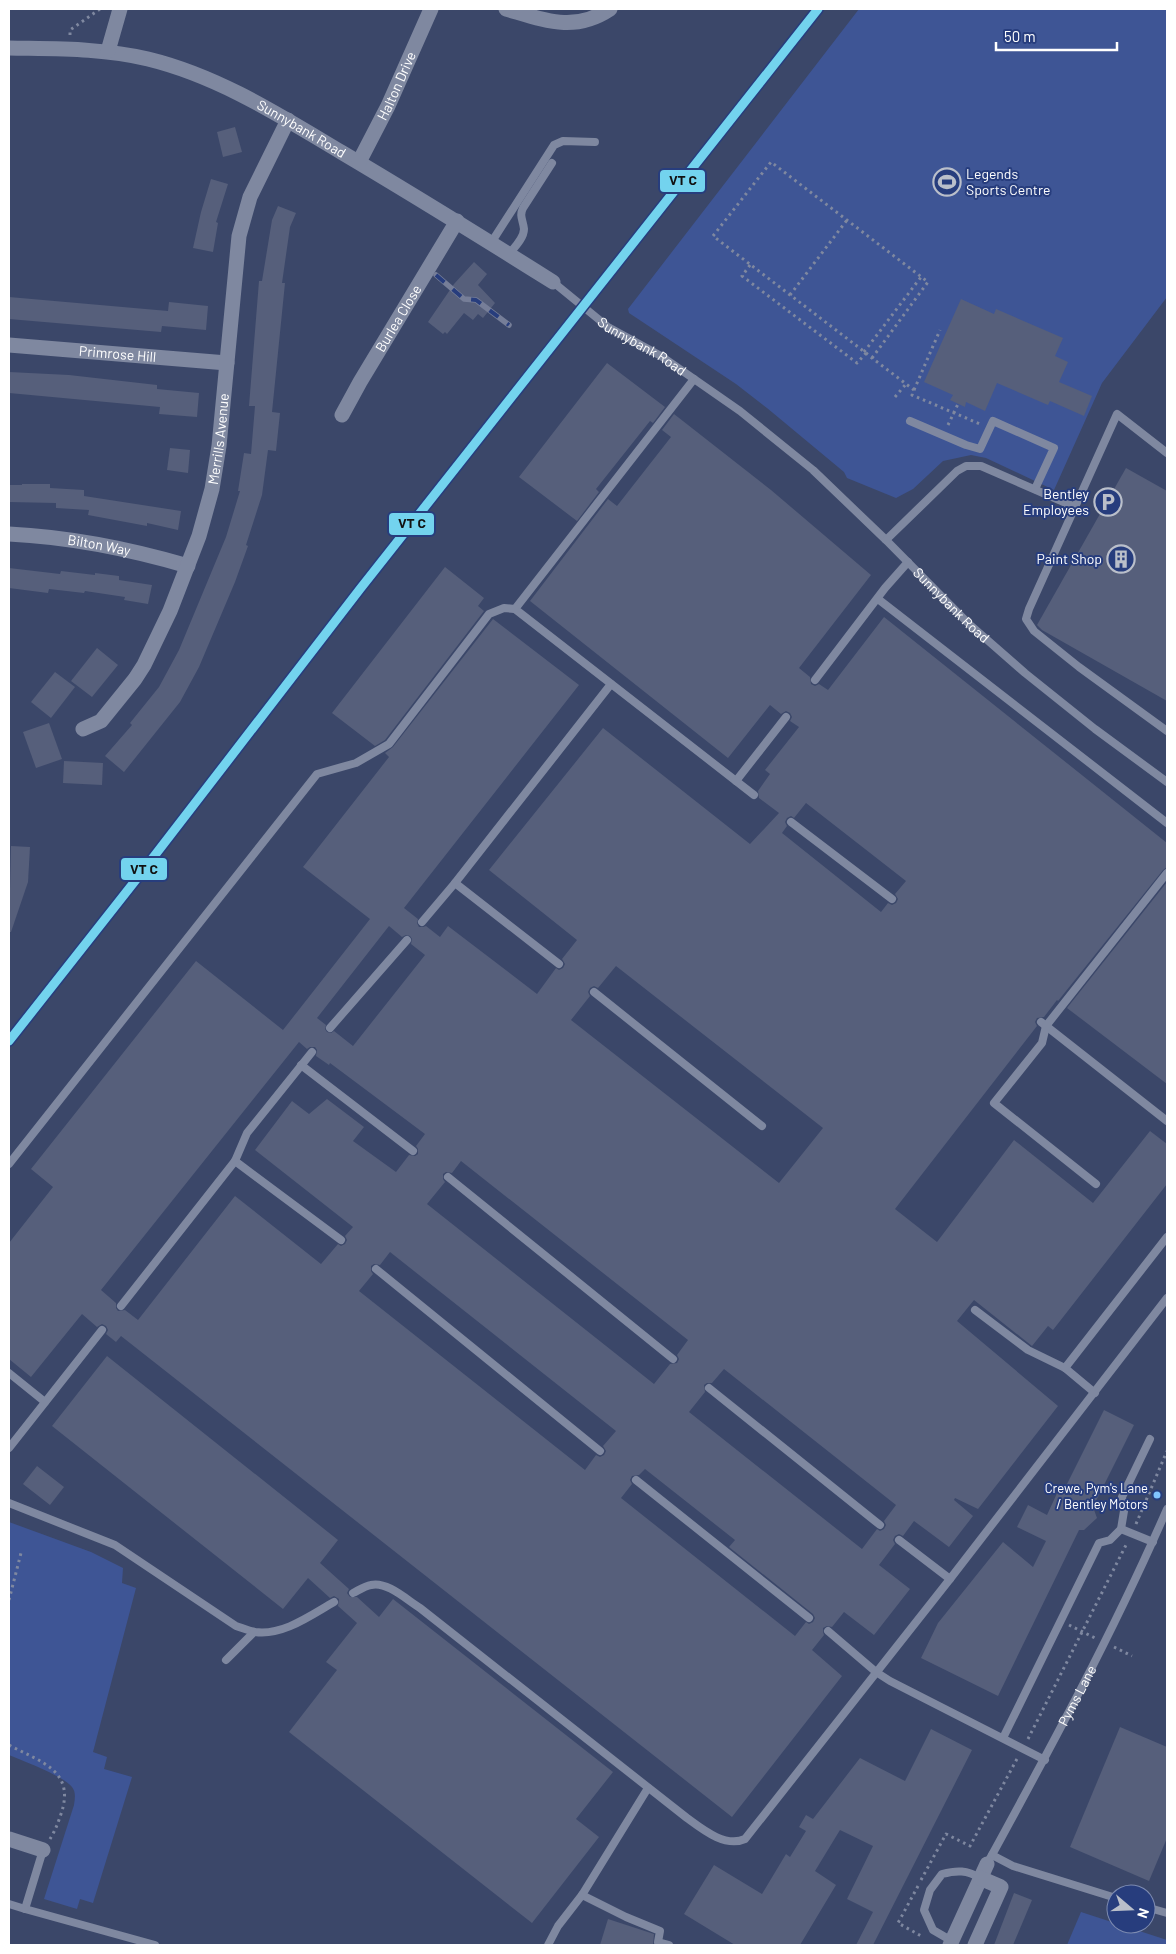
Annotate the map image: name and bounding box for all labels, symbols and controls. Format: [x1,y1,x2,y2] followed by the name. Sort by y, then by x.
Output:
[996,20,1117,52] scale bar
[1004,27,1036,45] text: 50 m
[373,49,419,123] street label: Halton Drive
[254,96,349,161] street label: Sunnybank Road
[966,165,1050,198] place label: Legends Sports Centre
[932,167,962,197] sports icon: Legends Sports Centre
[659,169,706,193] line badge: VT C
[669,171,697,188] text: VT C
[371,281,425,355] street label: Burlea Close
[594,313,690,379] street label: Sunnybank Road
[78,342,157,365] street label: Primrose Hill
[204,393,232,486] street label: Merrills Avenue
[1023,485,1090,518] place label: Bentley Employees
[1093,487,1123,517] parking icon: Bentley Employees
[388,512,435,536] line badge: VT C
[398,514,426,531] text: VT C
[67,531,133,559] street label: Bilton Way
[1106,544,1136,574] building icon: Paint Shop
[1037,550,1102,567] place label: Paint Shop
[910,564,993,646] street label: Sunnybank Road
[120,857,168,881] line badge: VT C
[130,860,158,877] text: VT C
[1045,1480,1148,1512] place label: Crewe, Pym's Lane / Bentley Motors
[1152,1490,1162,1500] marker: Crewe, Pym's Lane / Bentley Motors
[1054,1662,1100,1729] street label: Pyms Lane
[1106,1884,1156,1934] north arrow
[1134,1906,1153,1921] text: N

